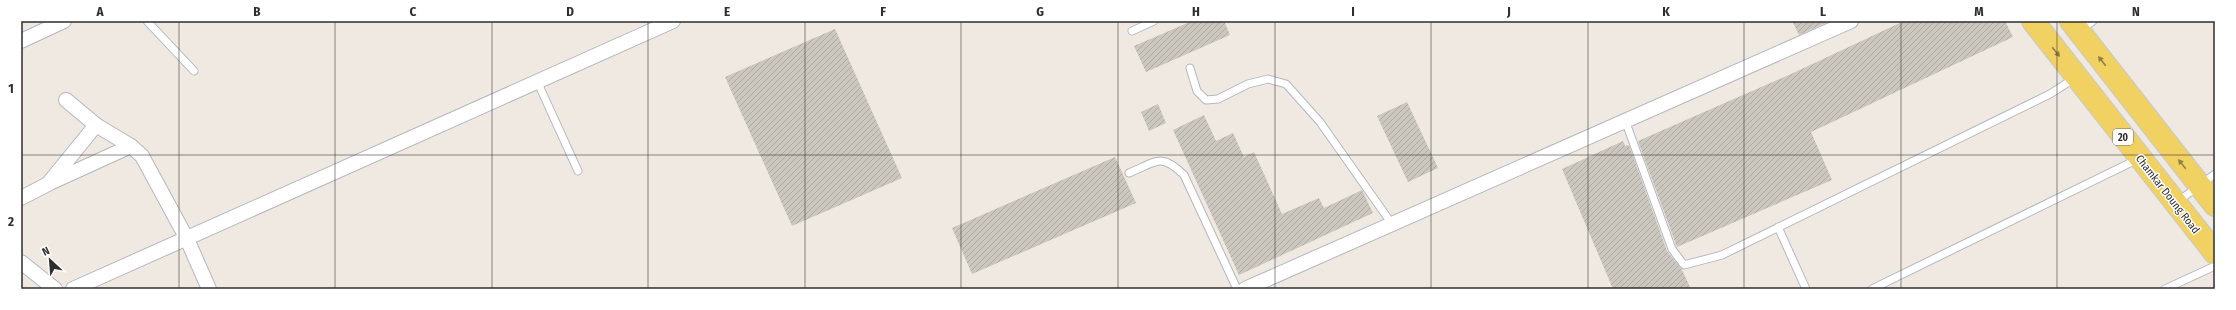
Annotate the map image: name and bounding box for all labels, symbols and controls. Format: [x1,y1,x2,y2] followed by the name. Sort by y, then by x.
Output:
[95,4,104,19] text: A
[253,4,261,19] text: B
[410,4,417,19] text: C
[566,4,574,19] text: D
[724,4,730,19] text: E
[880,4,886,19] text: F
[1036,4,1044,19] text: G
[1192,4,1200,19] text: H
[1351,4,1355,19] text: I
[1506,4,1511,19] text: J
[1662,4,1670,19] text: K
[1820,4,1826,19] text: L
[1974,4,1984,19] text: M
[2132,4,2140,19] text: N
[2052,46,2061,57] one-way arrow
[2098,56,2107,67] one-way arrow
[8,81,14,96] text: 1
[2113,129,2133,145] road number: 20
[2133,152,2202,236] street label: Chamkar Doung Road
[2178,158,2187,169] one-way arrow
[7,214,14,229] text: 2
[30,240,70,280] north arrow
[40,244,52,259] text: N

